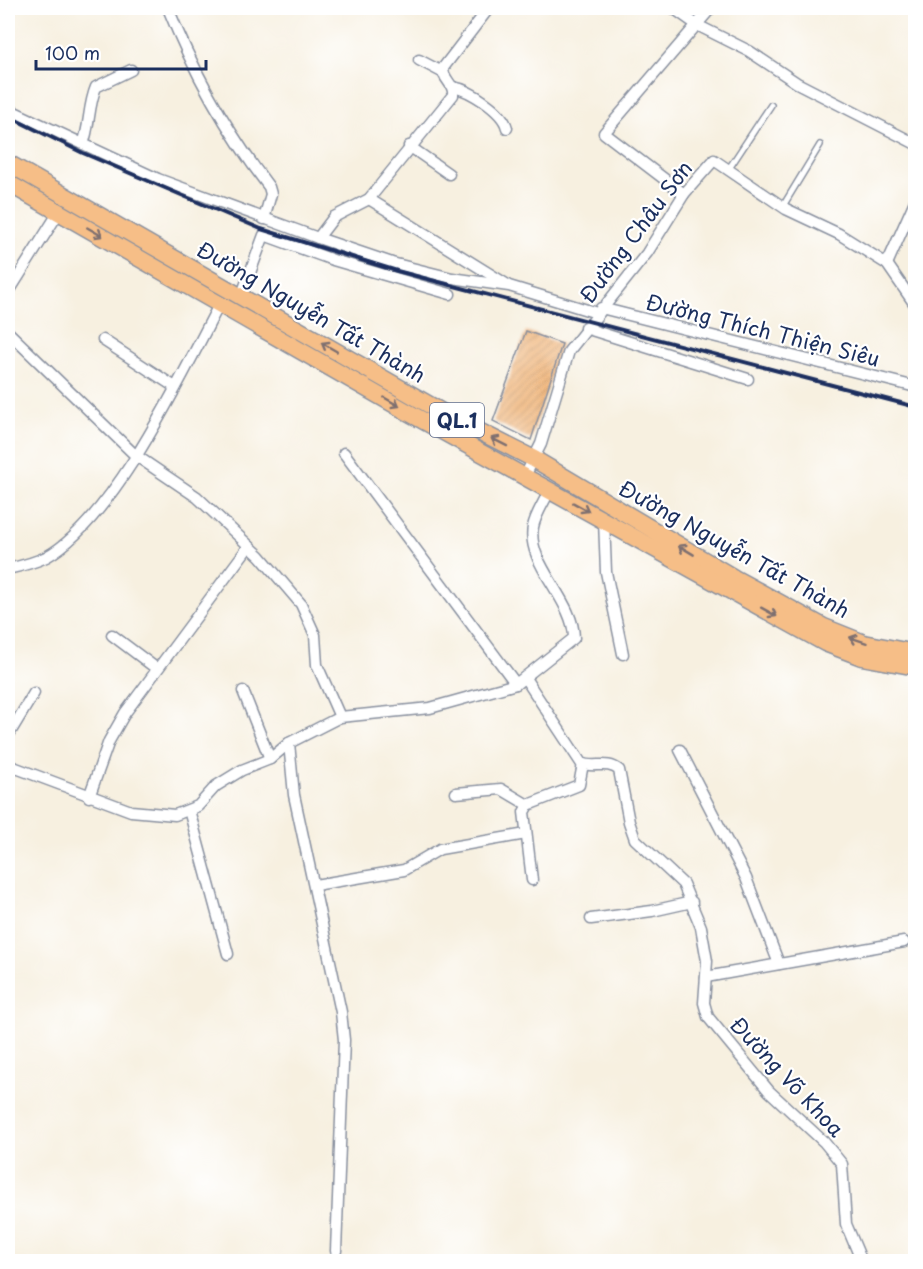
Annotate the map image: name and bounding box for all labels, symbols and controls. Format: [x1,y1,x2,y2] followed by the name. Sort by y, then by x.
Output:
[36,33,206,71] scale bar
[45,39,100,66] text: 100 m
[571,153,699,309] street label: Đường Châu Sơn
[86,227,103,239] one-way arrow
[192,232,432,390] street label: Đường Nguyễn Tất Thành
[643,284,883,374] street label: Đường Thích Thiện Siêu
[321,341,338,353] one-way arrow
[383,396,400,408] one-way arrow
[430,403,484,437] road number: QL.1
[491,435,509,447] one-way arrow
[614,471,856,625] street label: Đường Nguyễn Tất Thành
[572,501,589,513] one-way arrow
[678,543,695,555] one-way arrow
[760,607,778,618] one-way arrow
[850,634,868,645] one-way arrow
[724,1009,852,1143] street label: Đường Võ Khoa

